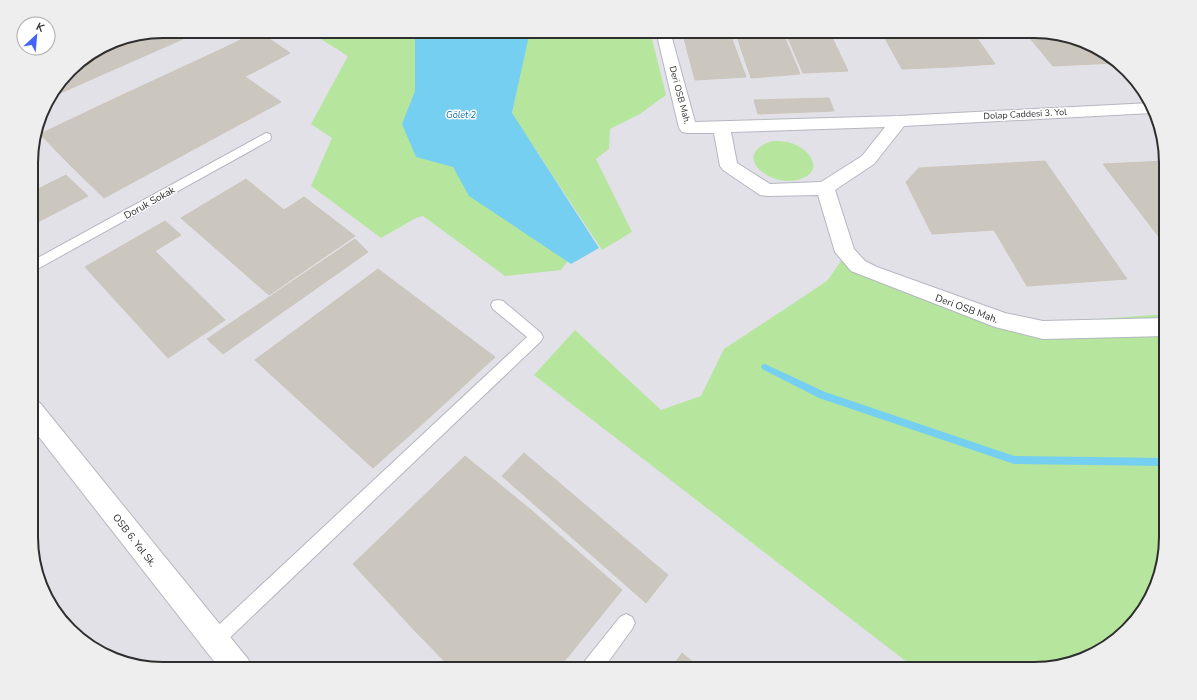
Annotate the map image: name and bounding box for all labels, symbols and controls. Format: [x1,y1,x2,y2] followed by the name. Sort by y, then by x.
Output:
[16,16,56,56] north arrow
[34,19,47,36] text: K
[666,65,694,125] street label: Deri OSB Mah.
[983,106,1067,122] street label: Dolap Caddesi 3. Yol
[446,109,476,121] water label: Gölet 2
[121,183,179,223] street label: Doruk Sokak
[933,291,1000,327] street label: Deri OSB Mah.
[109,511,159,570] street label: OSB 6. Yol Sk.

